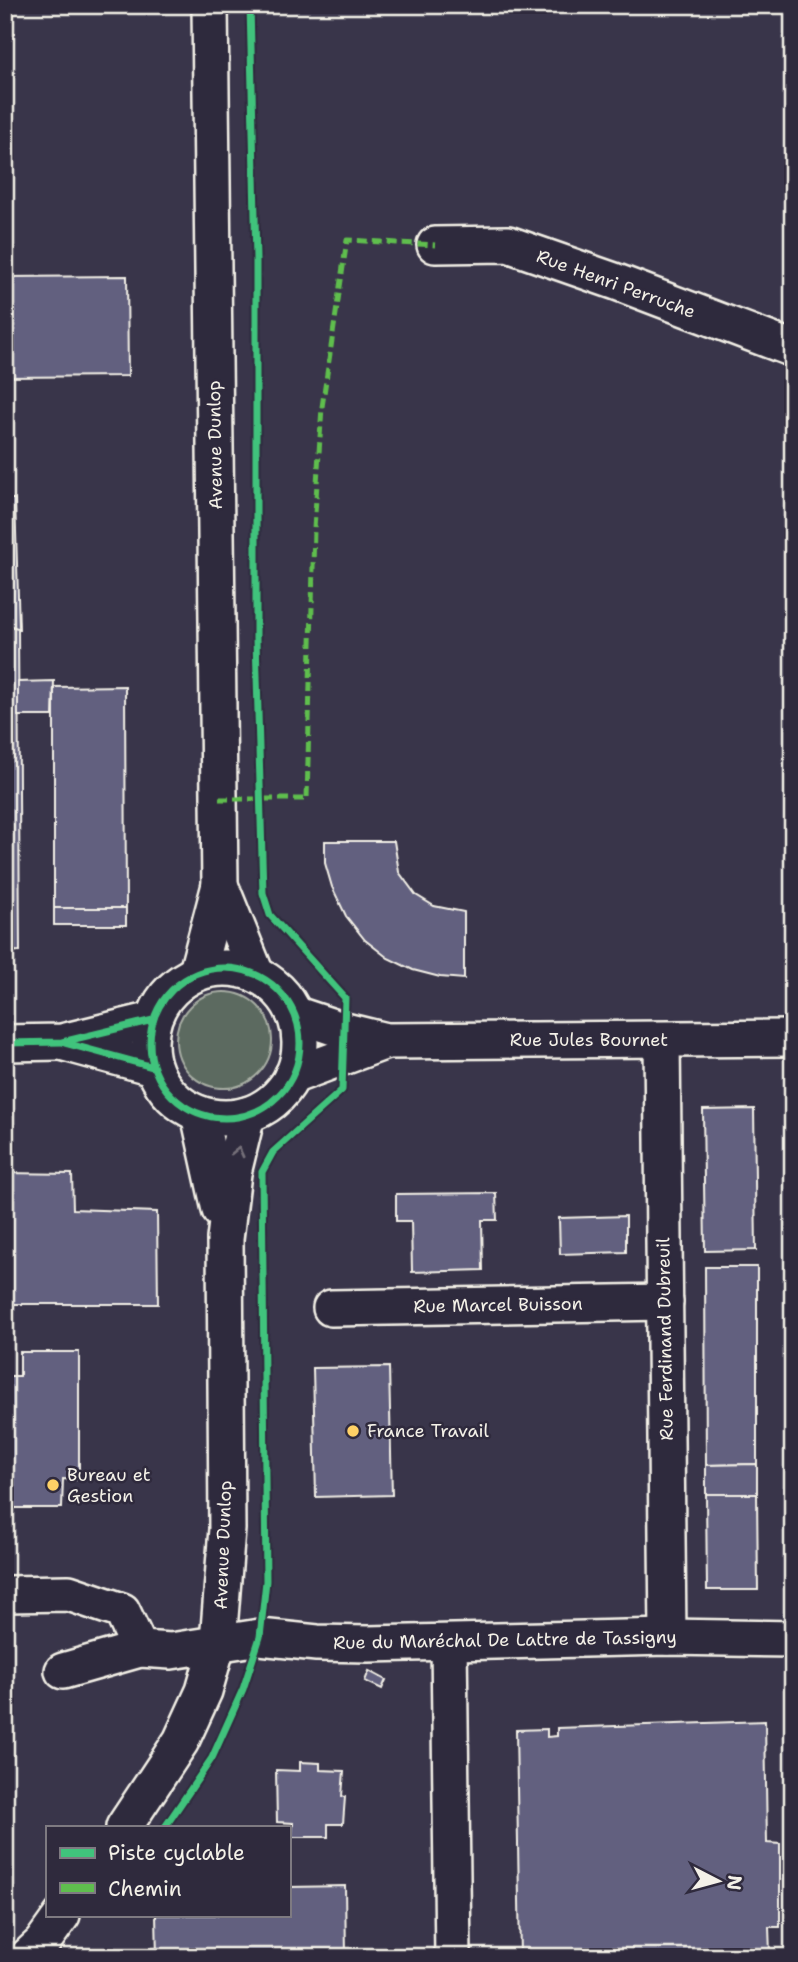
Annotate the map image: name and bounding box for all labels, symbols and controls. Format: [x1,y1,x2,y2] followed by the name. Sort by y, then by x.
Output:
[533,244,699,324] street label: Rue Henri Perruche
[202,380,228,510] street label: Avenue Dunlop
[510,1028,668,1052] street label: Rue Jules Bournet
[230,1146,245,1158] one-way arrow
[651,1237,679,1441] street label: Rue Ferdinand Dubreuil
[413,1292,583,1318] street label: Rue Marcel Buisson
[367,1419,490,1443] place label: France Travail
[345,1423,361,1439] marker: France Travail
[67,1463,151,1508] place label: Bureau et Gestion
[45,1477,61,1493] marker: Bureau et Gestion
[209,1480,237,1610] street label: Avenue Dunlop
[333,1625,677,1655] street label: Rue du Maréchal De Lattre de Tassigny
[46,1826,290,1916] legend
[108,1839,245,1867] text: Piste cyclable
[682,1846,752,1916] north arrow
[721,1874,748,1892] text: N
[108,1875,182,1903] text: Chemin

